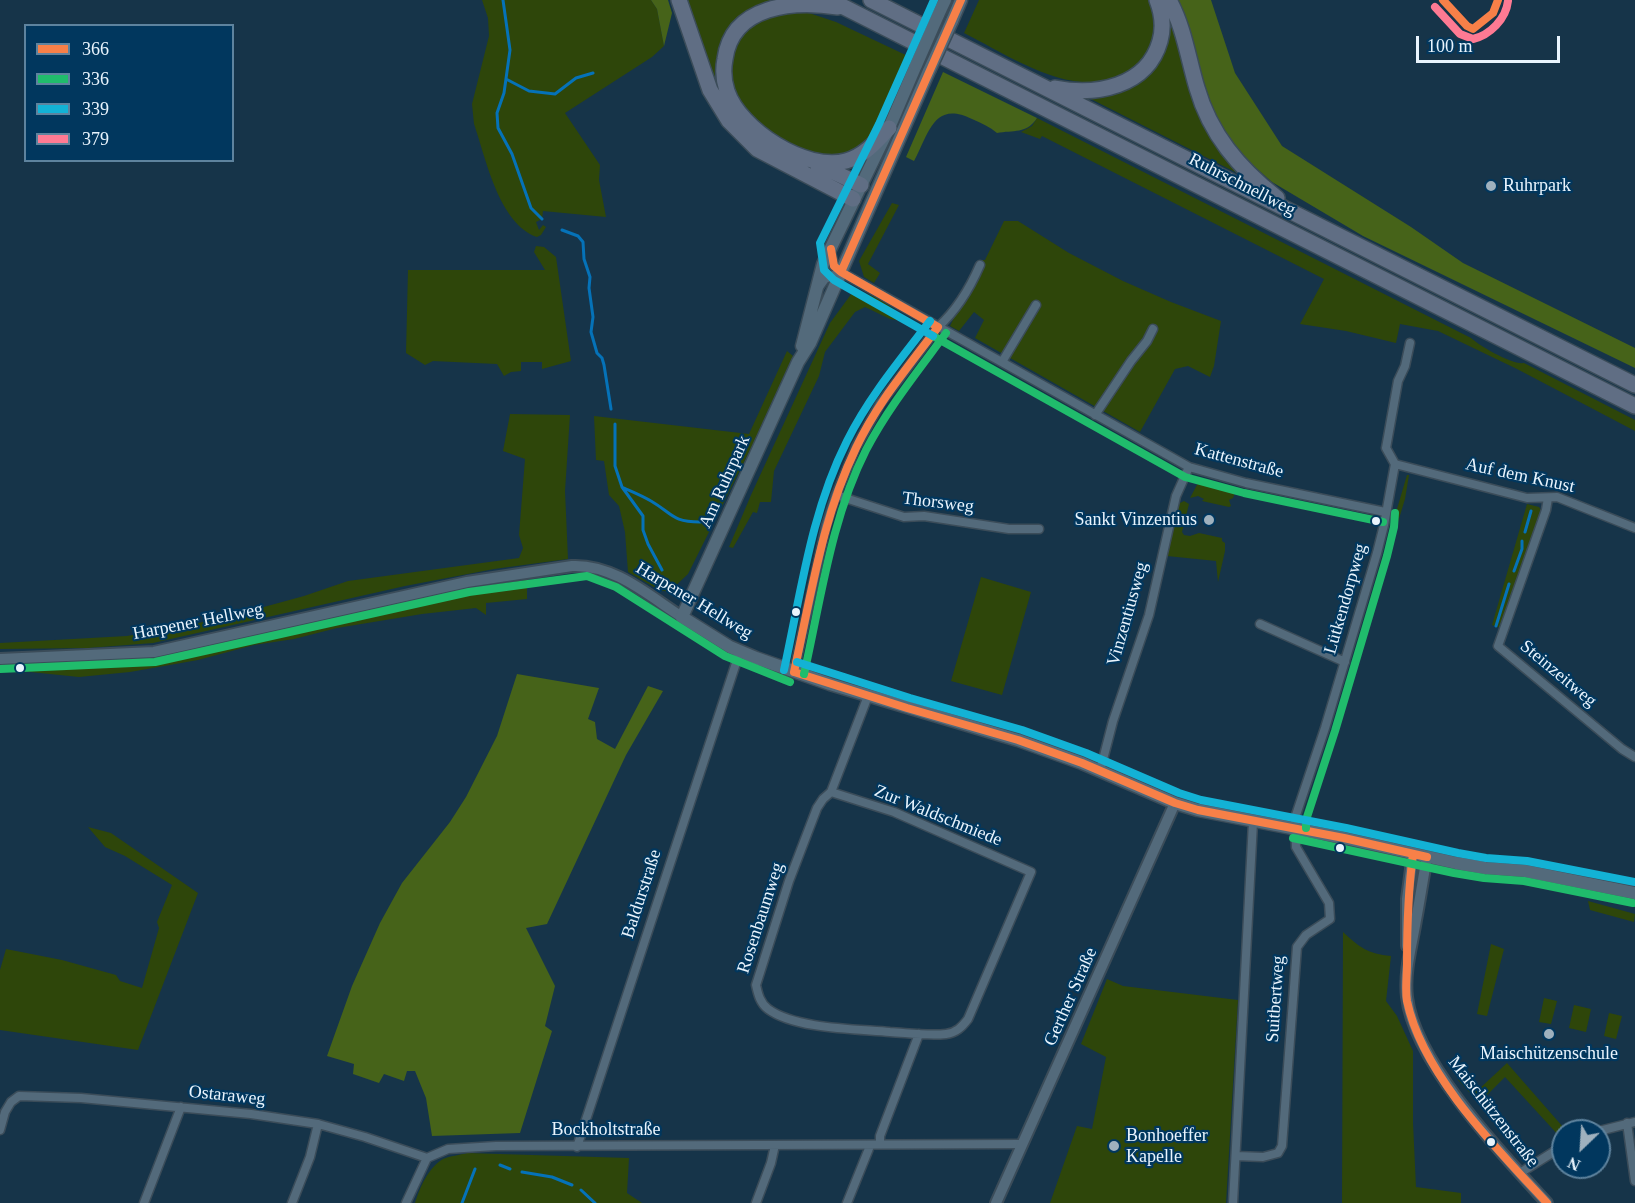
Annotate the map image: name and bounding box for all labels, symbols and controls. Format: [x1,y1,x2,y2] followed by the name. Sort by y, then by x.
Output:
[24,24,234,162] legend
[1419,24,1563,62] scale bar
[1427,36,1473,56] text: 100 m
[82,39,109,59] text: 366
[82,69,109,89] text: 336
[82,99,109,119] text: 339
[82,129,109,149] text: 379
[1185,149,1299,221] street label: Ruhrschnellweg
[1503,175,1571,197] place label: Ruhrpark
[1484,179,1498,193] marker: Ruhrpark
[695,432,755,532] street label: Am Ruhrpark
[1192,439,1286,483] street label: Kattenstraße
[1463,454,1577,498] street label: Auf dem Knust
[901,488,975,518] street label: Thorsweg
[1075,509,1197,531] place label: Sankt Vinzentius
[1202,513,1216,527] marker: Sankt Vinzentius
[1370,515,1382,527] unlabelled marker
[1320,541,1372,657] street label: Lütkendorpweg
[632,558,756,644] street label: Harpener Hellweg
[1103,560,1153,668] street label: Vinzentiusweg
[131,599,265,645] street label: Harpener Hellweg
[790,606,802,618] unlabelled marker
[1515,636,1601,712] street label: Steinzeitweg
[14,662,26,674] unlabelled marker
[871,781,1005,851] street label: Zur Waldschmiede
[1334,842,1346,854] unlabelled marker
[618,847,666,941] street label: Baldurstraße
[733,860,789,976] street label: Rosenbaumweg
[1040,944,1102,1050] street label: Gerther Straße
[1262,955,1290,1043] street label: Suitbertweg
[1542,1027,1556,1041] marker: Maischützenschule
[1480,1043,1618,1065] place label: Maischützenschule
[1443,1052,1543,1172] street label: Maischützenstraße
[188,1081,266,1111] street label: Ostaraweg
[552,1119,660,1141] street label: Bockholtstraße
[1551,1119,1611,1179] north arrow
[1126,1125,1208,1168] place label: Bonhoeffer Kapelle
[1485,1136,1497,1148] unlabelled marker
[1107,1139,1121,1153] marker: Bonhoeffer Kapelle
[1565,1154,1583,1174] text: N

